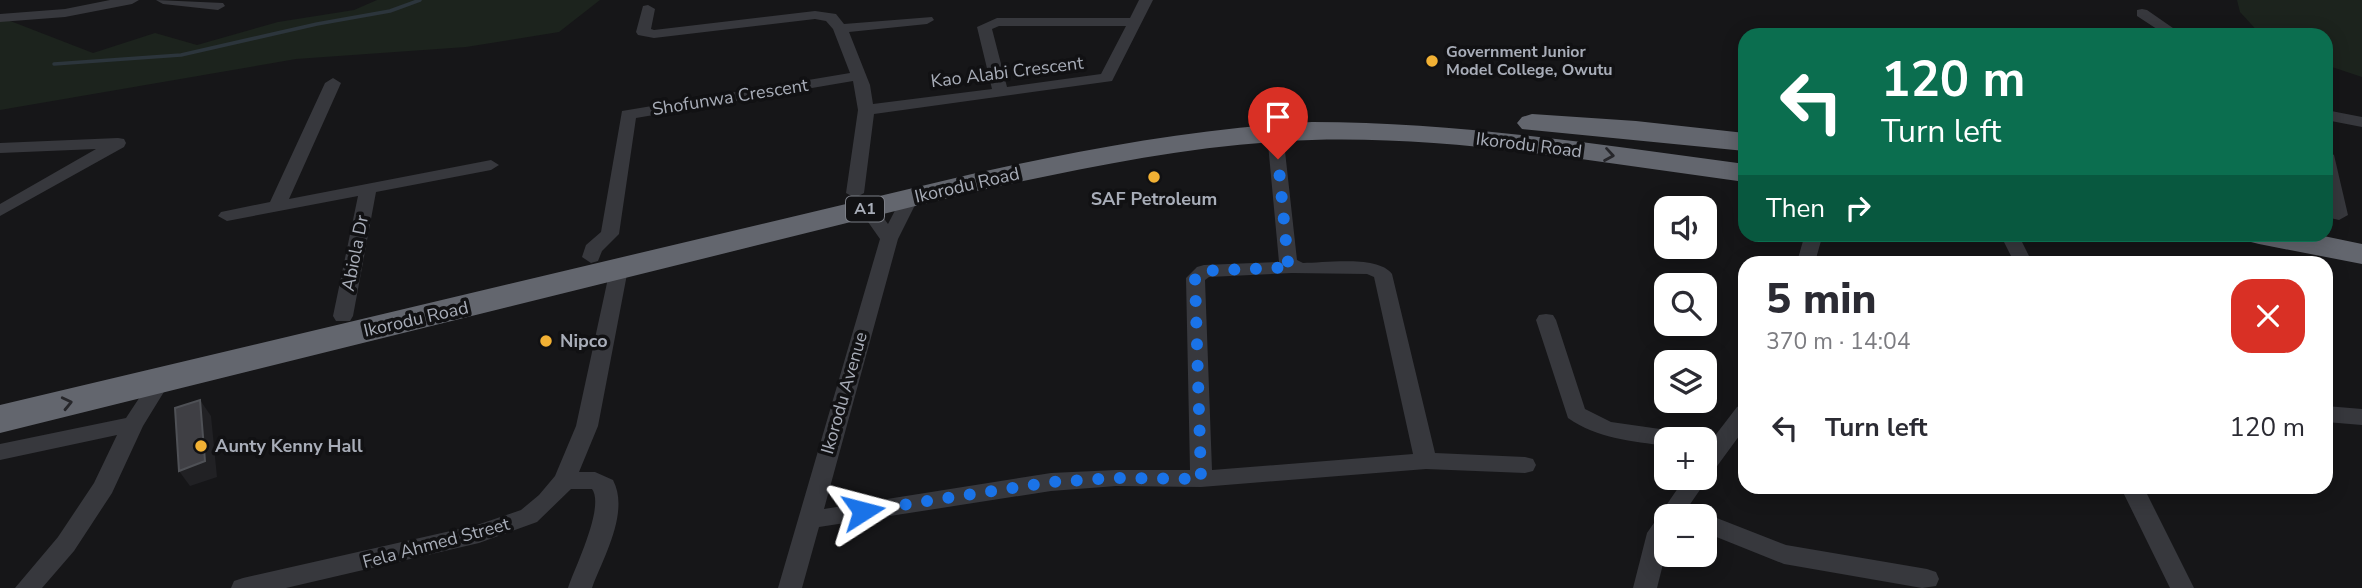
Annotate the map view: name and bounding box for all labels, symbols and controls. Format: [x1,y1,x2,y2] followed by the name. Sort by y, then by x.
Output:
[1446,41,1613,81] place label: Government Junior Model College, Owutu
[1881,46,2025,113] text: 120 m
[929,51,1085,93] street label: Kao Alabi Crescent
[1424,53,1440,69] marker: Government Junior Model College, Owutu
[1766,56,1857,147] icon: left
[650,73,810,121] street label: Shofunwa Crescent
[1248,87,1308,159] pin
[1259,98,1297,136] icon: arrive
[1881,110,2001,153] text: Turn left
[1475,127,1583,163] street label: Ikorodu Road
[1603,147,1615,162] one-way arrow
[912,161,1022,209] street label: Ikorodu Road
[1146,169,1162,185] marker: SAF Petroleum
[1091,187,1217,211] place label: SAF Petroleum
[1839,189,1877,227] icon: right
[1766,191,1825,226] text: Then
[846,196,884,222] road number: A1
[1654,196,1717,567] map controls
[1654,196,1717,259] button: sound
[336,212,374,293] street label: Abiola Dr
[1766,271,1876,328] text: 5 min
[1654,273,1717,336] button: search
[2231,279,2305,353] button: close
[361,295,471,343] street label: Ikorodu Road
[1766,326,1911,357] text: 370 m · 14:04
[560,329,608,353] place label: Nipco
[815,329,873,457] street label: Ikorodu Avenue
[538,333,554,349] marker: Nipco
[1654,350,1717,413] button: layers
[60,397,72,412] one-way arrow
[1766,409,1804,447] icon: left
[1825,410,1928,445] text: Turn left
[2229,410,2305,445] text: 120 m
[1654,427,1717,490] button: +
[215,434,363,458] place label: Aunty Kenny Hall
[193,438,209,454] marker: Aunty Kenny Hall
[826,474,900,548] position arrow
[1654,504,1717,567] button: −
[360,512,513,574] street label: Fela Ahmed Street

